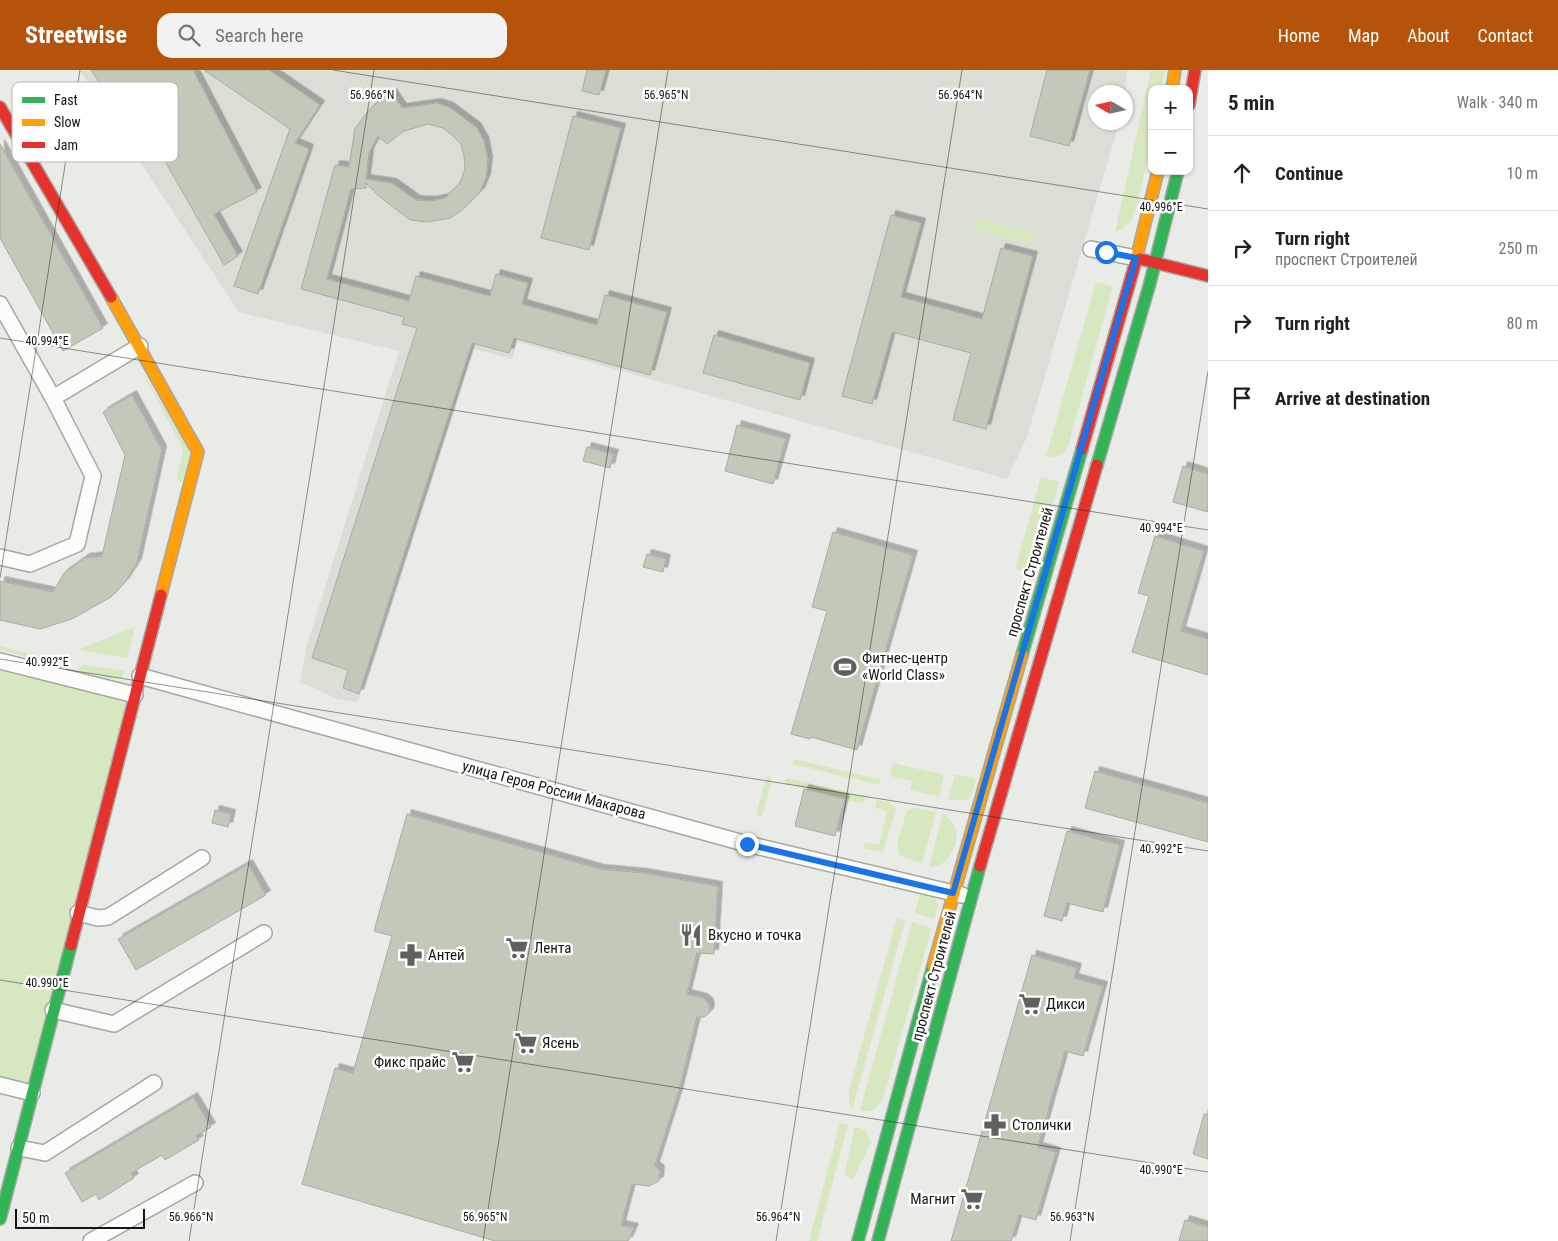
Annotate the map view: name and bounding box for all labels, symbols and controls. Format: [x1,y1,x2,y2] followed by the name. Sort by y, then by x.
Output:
[157,13,507,58] search box
[25,21,127,49] text: Streetwise
[175,21,203,49] icon: search
[215,24,303,47] text: Search here
[1278,25,1320,46] text: Home
[1348,25,1379,46] text: Map
[1407,25,1449,46] text: About
[1477,25,1533,46] text: Contact
[12,82,178,162] legend
[1088,85,1133,130] north arrow
[1148,85,1193,175] map controls
[1148,85,1193,130] button: +
[350,88,394,102] text: 56.966°N
[644,88,688,102] text: 56.965°N
[938,88,982,102] text: 56.964°N
[1228,91,1275,115] text: 5 min
[54,92,78,108] text: Fast
[1457,93,1538,112] text: Walk · 340 m
[54,114,81,130] text: Slow
[1148,130,1193,175] button: −
[54,137,78,153] text: Jam
[1228,159,1256,187] icon: ahead
[1275,162,1343,185] text: Continue
[1506,164,1538,183] text: 10 m
[1139,200,1183,214] text: 40.996°E
[1275,227,1350,250] text: Turn right
[1228,234,1256,262] icon: right
[1499,239,1538,258] text: 250 m
[1095,241,1118,264] route start
[1275,250,1418,269] text: проспект Строителей
[1228,309,1256,337] icon: right
[1275,312,1350,335] text: Turn right
[1506,314,1538,333] text: 80 m
[25,334,69,348] text: 40.994°E
[1228,384,1256,412] icon: arrive
[1275,387,1430,410] text: Arrive at destination
[1003,505,1057,639] street label: проспект Строителей
[1139,521,1183,535] text: 40.994°E
[862,649,948,684] place label: Фитнес-центр «World Class»
[832,654,858,680] sports icon: Фитнес-центр «World Class»
[25,655,69,669] text: 40.992°E
[460,757,648,823] street label: улица Героя России Макарова
[736,833,759,856] route end
[1139,842,1183,856] text: 40.992°E
[908,909,960,1043] street label: проспект Строителей
[678,922,704,948] restaurant icon: Вкусно и точка
[708,926,801,944] place label: Вкусно и точка
[504,935,530,961] supermarket icon: Лента
[534,939,571,957] place label: Лента
[398,942,424,968] pharmacy icon: Антей
[428,946,465,964] place label: Антей
[25,976,69,990] text: 40.990°E
[1017,991,1043,1017] supermarket icon: Дикси
[1046,995,1085,1013] place label: Дикси
[513,1030,539,1056] supermarket icon: Ясень
[542,1034,579,1052] place label: Ясень
[450,1049,476,1075] supermarket icon: Фикс прайс
[374,1053,446,1071] place label: Фикс прайс
[982,1112,1008,1138] pharmacy icon: Столички
[1012,1116,1071,1134] place label: Столички
[1139,1163,1183,1177] text: 40.990°E
[959,1186,985,1212] supermarket icon: Магнит
[910,1190,956,1208] place label: Магнит
[15,1206,145,1229] scale bar
[22,1210,50,1226] text: 50 m
[169,1210,213,1224] text: 56.966°N
[463,1210,507,1224] text: 56.965°N
[756,1210,800,1224] text: 56.964°N
[1050,1210,1094,1224] text: 56.963°N

